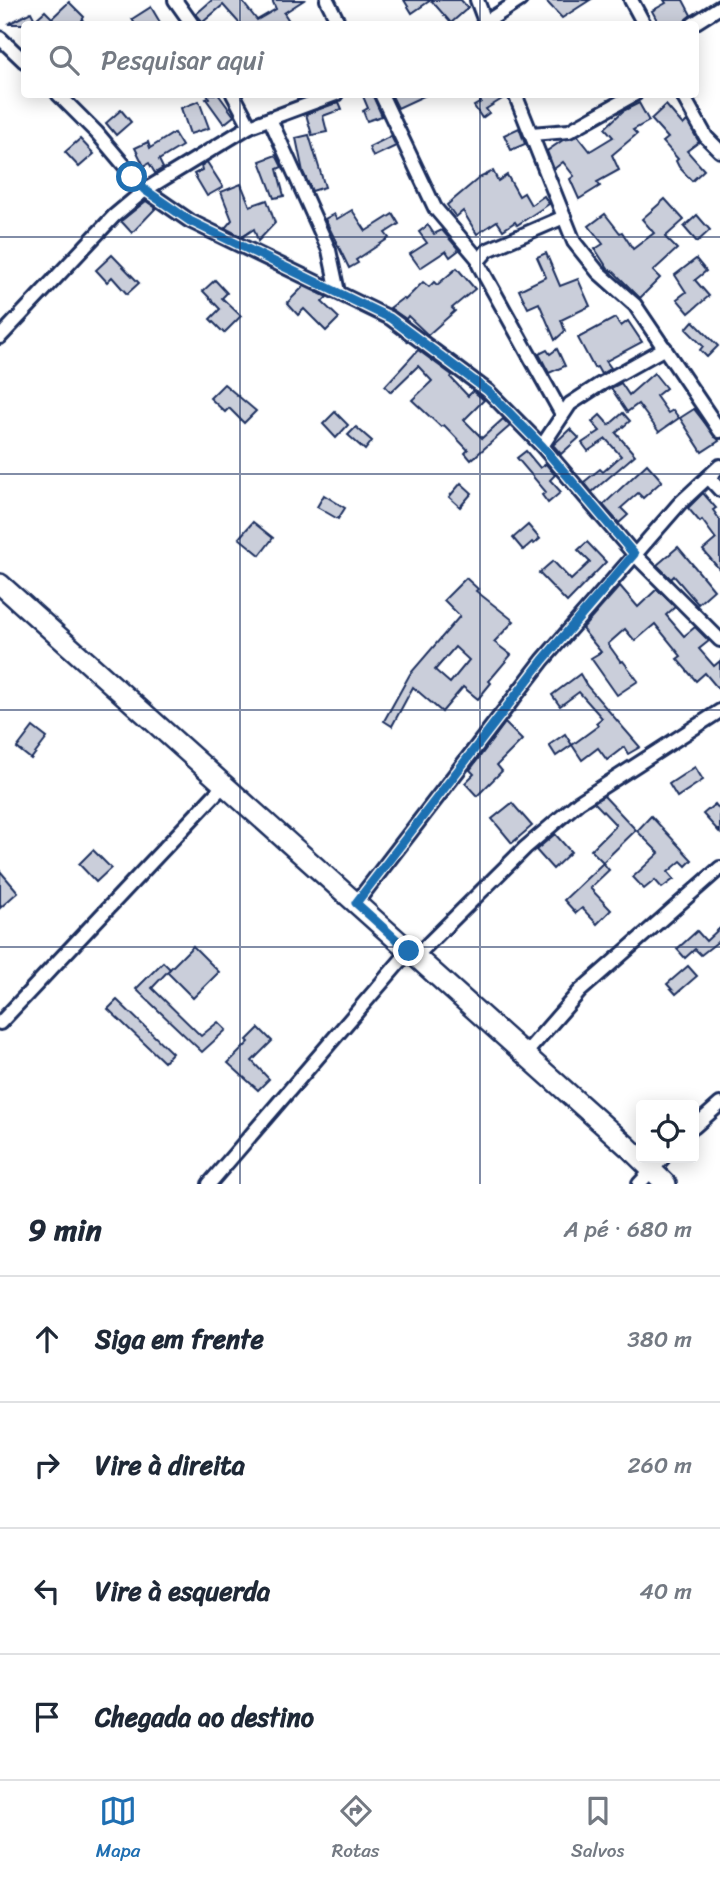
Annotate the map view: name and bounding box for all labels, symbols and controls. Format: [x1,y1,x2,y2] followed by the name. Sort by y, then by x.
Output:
[21,21,699,98] search box
[101,37,264,83] text: Pesquisar aqui
[45,41,83,79] icon: search
[116,161,147,192] route start
[393,935,424,966] route end
[636,1100,699,1163] map controls
[636,1100,699,1163] button: locate
[28,1203,102,1257] text: 9 min
[564,1209,692,1250] text: A pé · 680 m
[95,1316,264,1362] text: Siga em frente
[627,1319,692,1360] text: 380 m
[28,1320,66,1358] icon: ahead
[95,1442,245,1488] text: Vire à direita
[627,1445,692,1486] text: 260 m
[28,1446,66,1484] icon: right
[95,1568,270,1614] text: Vire à esquerda
[639,1571,692,1612] text: 40 m
[28,1572,66,1610] icon: left
[95,1694,314,1740] text: Chegada ao destino
[28,1698,66,1736] icon: arrive
[96,1792,140,1867] tab: Mapa
[332,1792,380,1867] tab: Rotas
[571,1792,624,1867] tab: Salvos

